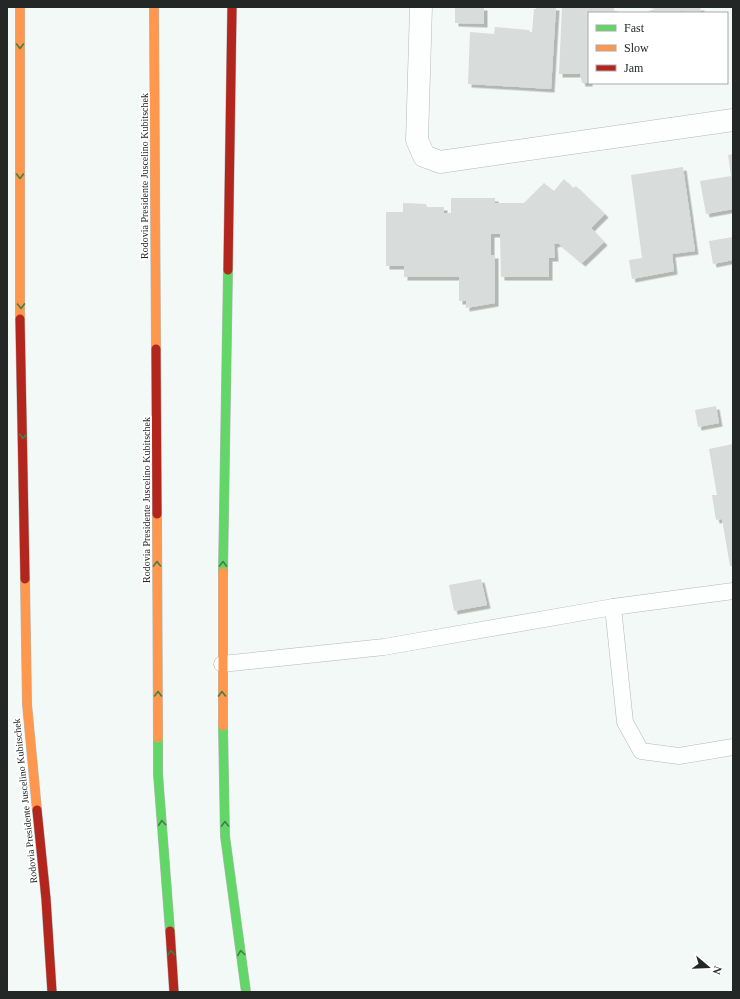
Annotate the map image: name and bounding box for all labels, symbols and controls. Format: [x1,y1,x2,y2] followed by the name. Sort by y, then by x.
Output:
[588,12,728,84] legend
[624,21,645,35] text: Fast
[624,41,649,55] text: Slow
[16,43,24,49] one-way arrow
[624,61,644,75] text: Jam
[139,93,150,259] street label: Rodovia Presidente Juscelino Kubitschek
[16,173,24,179] one-way arrow
[16,303,25,309] one-way arrow
[141,417,152,583] street label: Rodovia Presidente Juscelino Kubitschek
[19,433,27,439] one-way arrow
[153,561,161,567] one-way arrow
[219,561,227,567] one-way arrow
[154,691,162,697] one-way arrow
[218,691,227,697] one-way arrow
[11,718,39,884] street label: Rodovia Presidente Juscelino Kubitschek
[157,820,166,826] one-way arrow
[221,821,229,827] one-way arrow
[688,947,728,987] north arrow
[167,950,176,956] one-way arrow
[237,950,246,956] one-way arrow
[710,965,724,976] text: N

